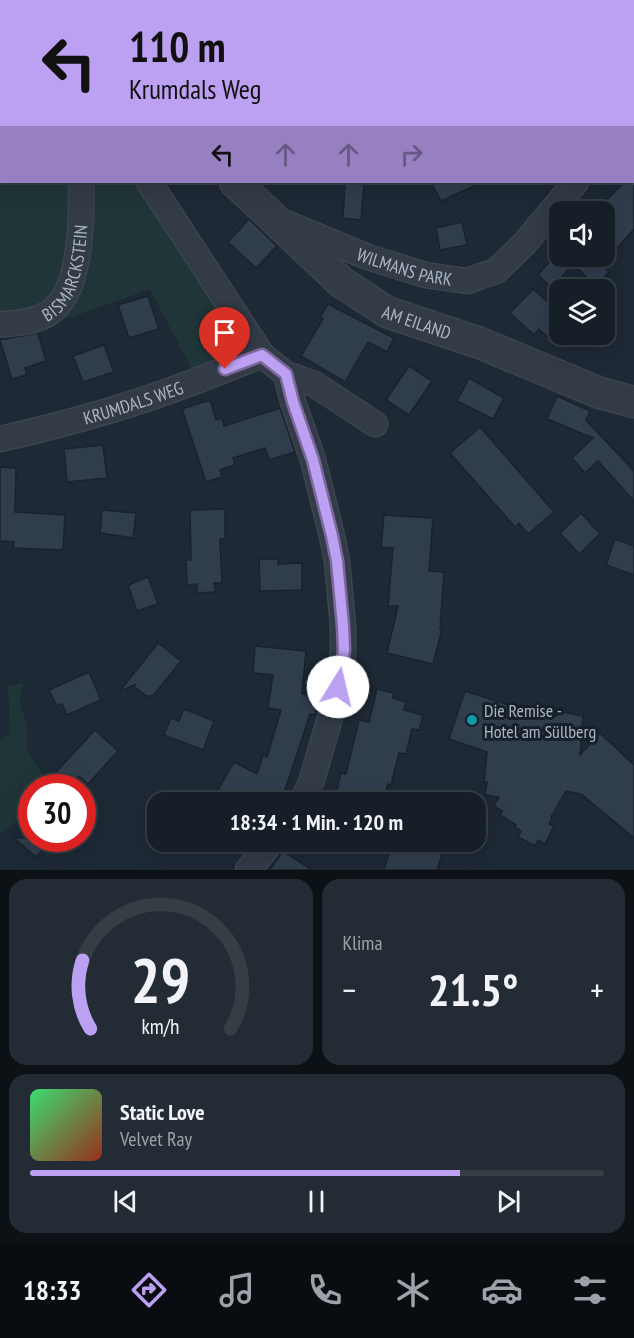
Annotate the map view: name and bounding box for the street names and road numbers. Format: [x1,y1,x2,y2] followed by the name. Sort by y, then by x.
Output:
[38,224,92,326] street label: BISMARCKSTEIN
[353,242,454,290] street label: WILMANS PARK
[379,300,454,344] street label: AM EILAND
[81,375,186,429] street label: KRUMDALS WEG

